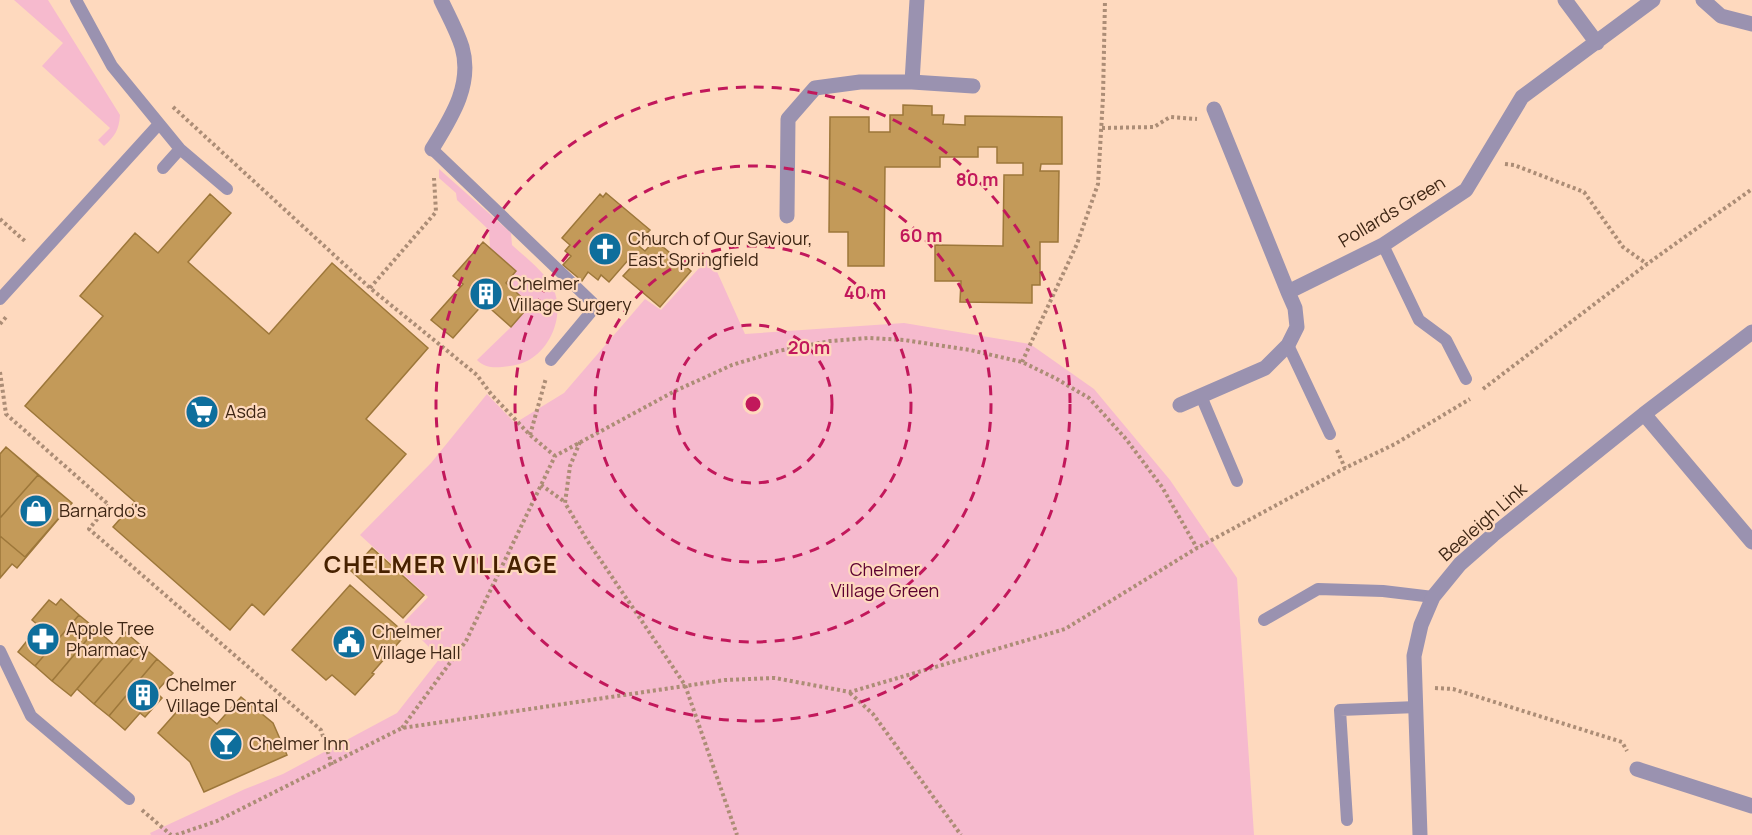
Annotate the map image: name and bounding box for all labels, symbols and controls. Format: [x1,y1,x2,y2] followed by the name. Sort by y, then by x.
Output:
[956,167,998,191] text: 80 m
[1334,170,1449,252] street label: Pollards Green
[900,223,942,247] text: 60 m
[628,226,813,271] place label: Church of Our Saviour, East Springfield
[587,231,623,267] church icon: Church of Our Saviour, East Springfield
[509,271,632,316] place label: Chelmer Village Surgery
[468,276,504,312] building icon: Chelmer Village Surgery
[844,280,886,304] text: 40 m
[788,335,830,359] text: 20 m
[184,394,220,430] supermarket icon: Asda
[743,394,763,414] centre of rings
[225,399,267,423] place label: Asda
[1433,476,1532,566] street label: Beeleigh Link
[18,493,54,529] shop icon: Barnardo's
[59,498,146,522] place label: Barnardo's
[324,547,558,580] district label: CHELMER VILLAGE
[831,557,939,602] park label: Chelmer Village Green
[66,616,154,661] place label: Apple Tree Pharmacy
[372,619,461,664] place label: Chelmer Village Hall
[25,621,61,657] pharmacy icon: Apple Tree Pharmacy
[331,624,367,660] public building icon: Chelmer Village Hall
[166,672,278,717] place label: Chelmer Village Dental
[125,677,161,713] building icon: Chelmer Village Dental
[208,726,244,762] bar icon: Chelmer Inn
[249,731,349,755] place label: Chelmer Inn

